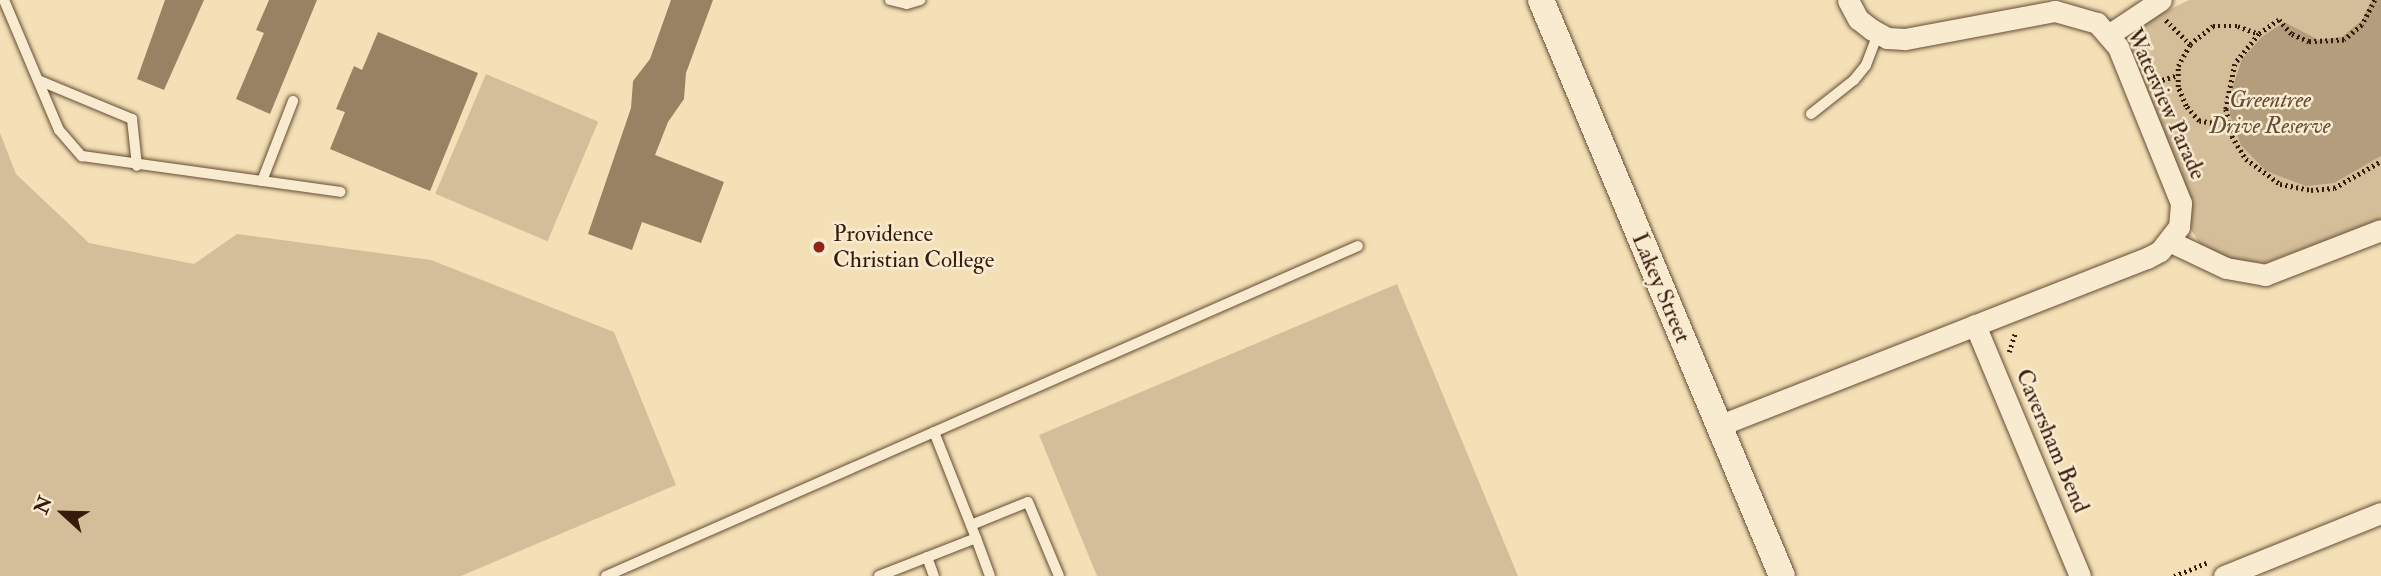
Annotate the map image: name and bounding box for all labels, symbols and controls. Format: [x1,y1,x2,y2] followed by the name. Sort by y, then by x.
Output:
[2120,24,2212,184] street label: Waterview Parade
[2210,86,2330,140] park label: Greentree Drive Reserve
[833,220,994,274] place label: Providence Christian College
[1625,229,1697,347] street label: Lakey Street
[811,239,827,255] marker: Providence Christian College
[2009,365,2095,517] street label: Caversham Bend
[28,478,98,548] north arrow
[29,493,58,518] text: N

